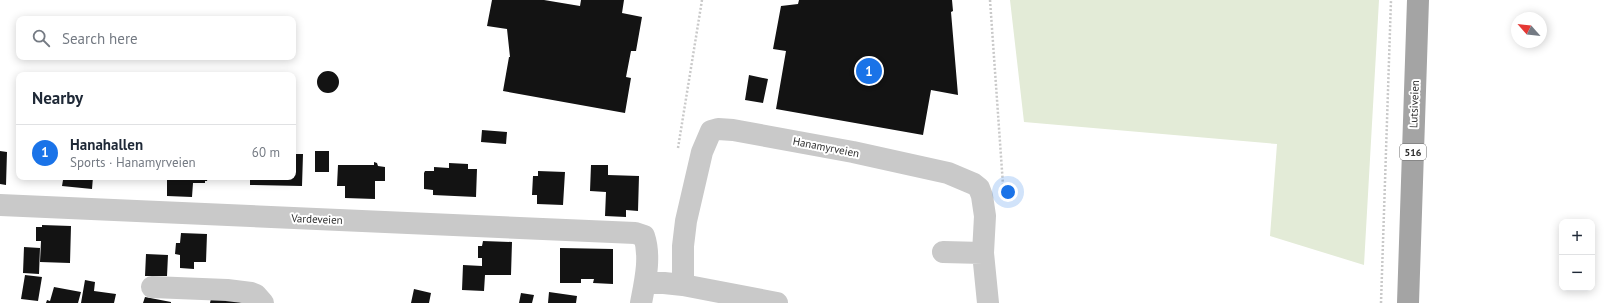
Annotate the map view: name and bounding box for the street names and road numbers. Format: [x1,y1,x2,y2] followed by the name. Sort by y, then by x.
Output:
[1406,80,1422,128] street label: Lutsiveien
[792,134,860,160] street label: Hanamyrveien
[1400,144,1426,160] road number: 516
[290,211,343,227] street label: Vardeveien

